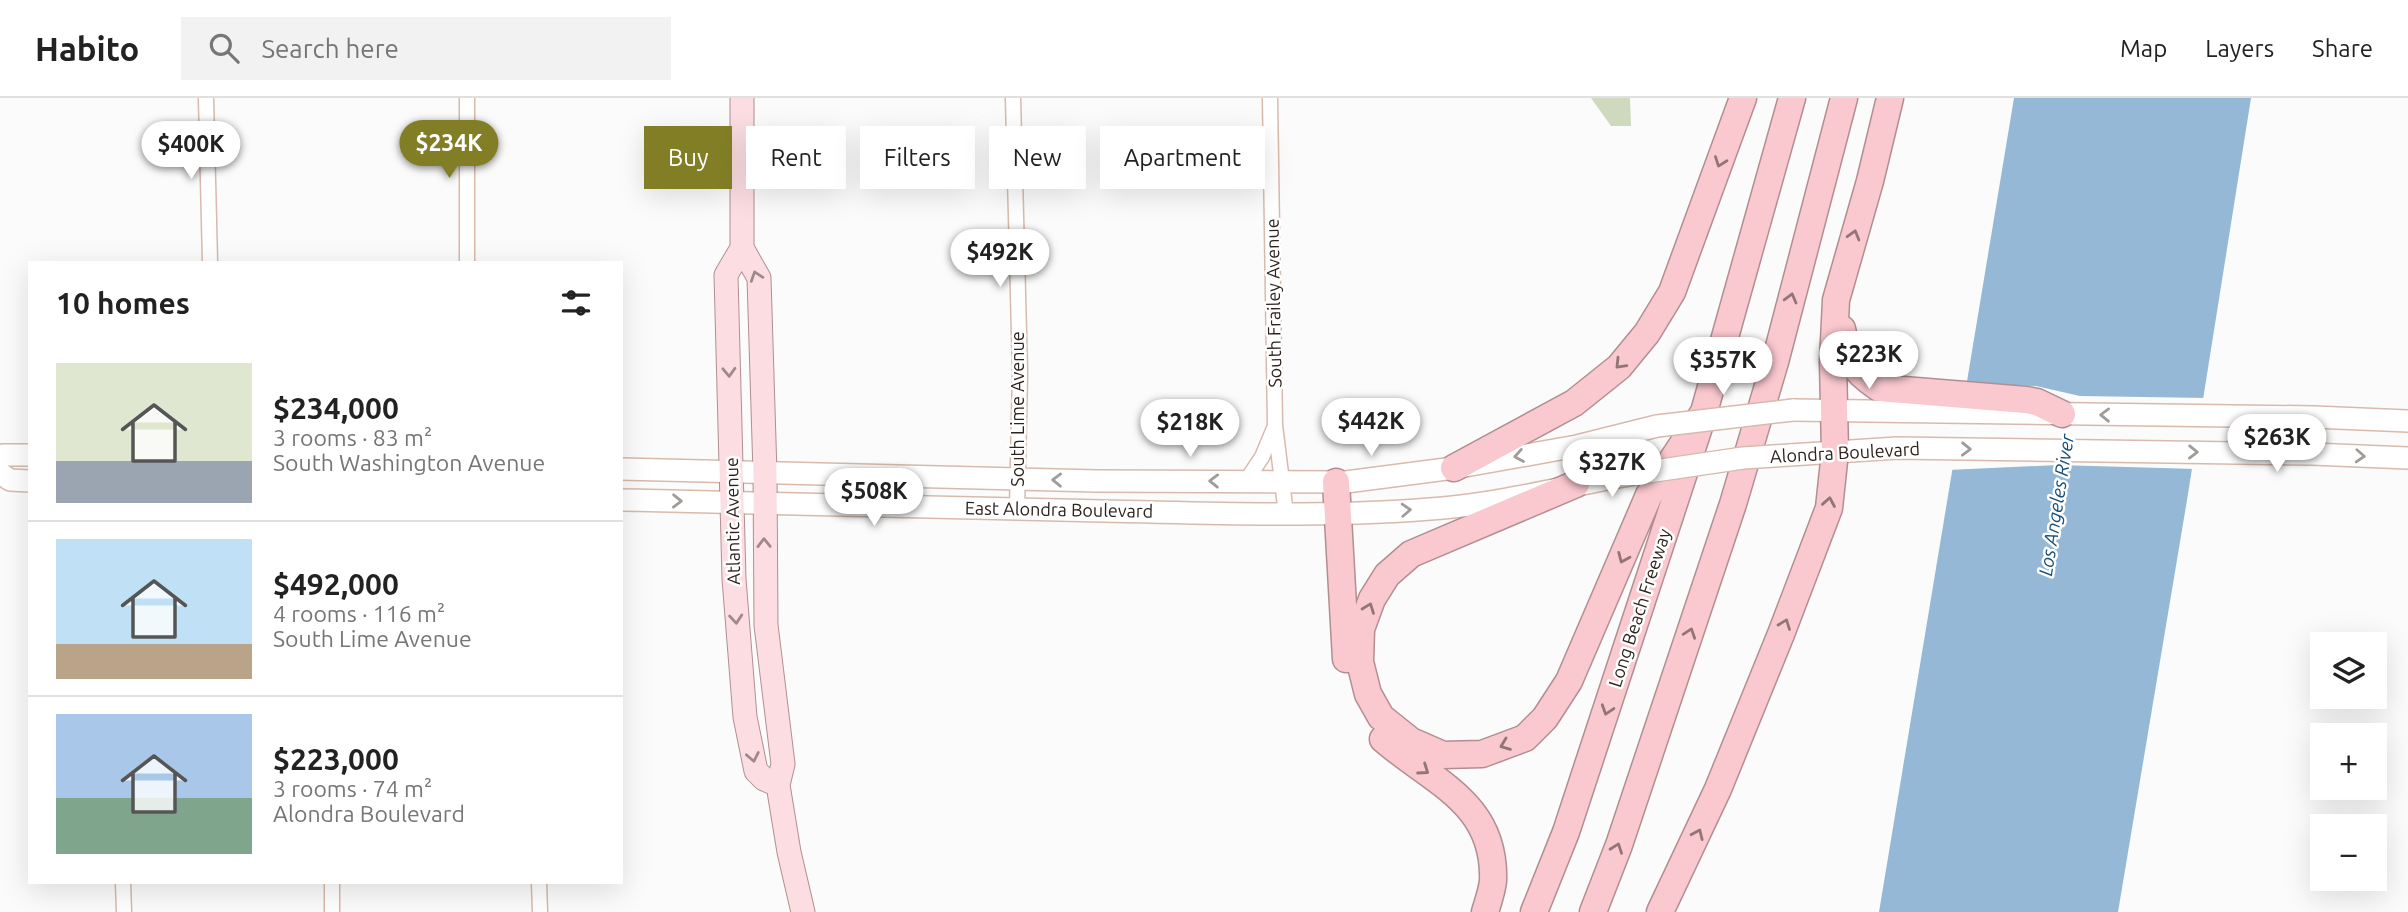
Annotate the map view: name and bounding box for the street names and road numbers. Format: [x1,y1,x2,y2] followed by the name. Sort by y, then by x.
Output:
[1262,218,1284,388] street label: South Frailey Avenue
[1007,331,1027,487] street label: South Lime Avenue
[1769,438,1920,466] street label: Alondra Boulevard
[721,457,743,585] street label: Atlantic Avenue
[965,497,1153,521] street label: East Alondra Boulevard
[1604,526,1674,689] street label: Long Beach Freeway

